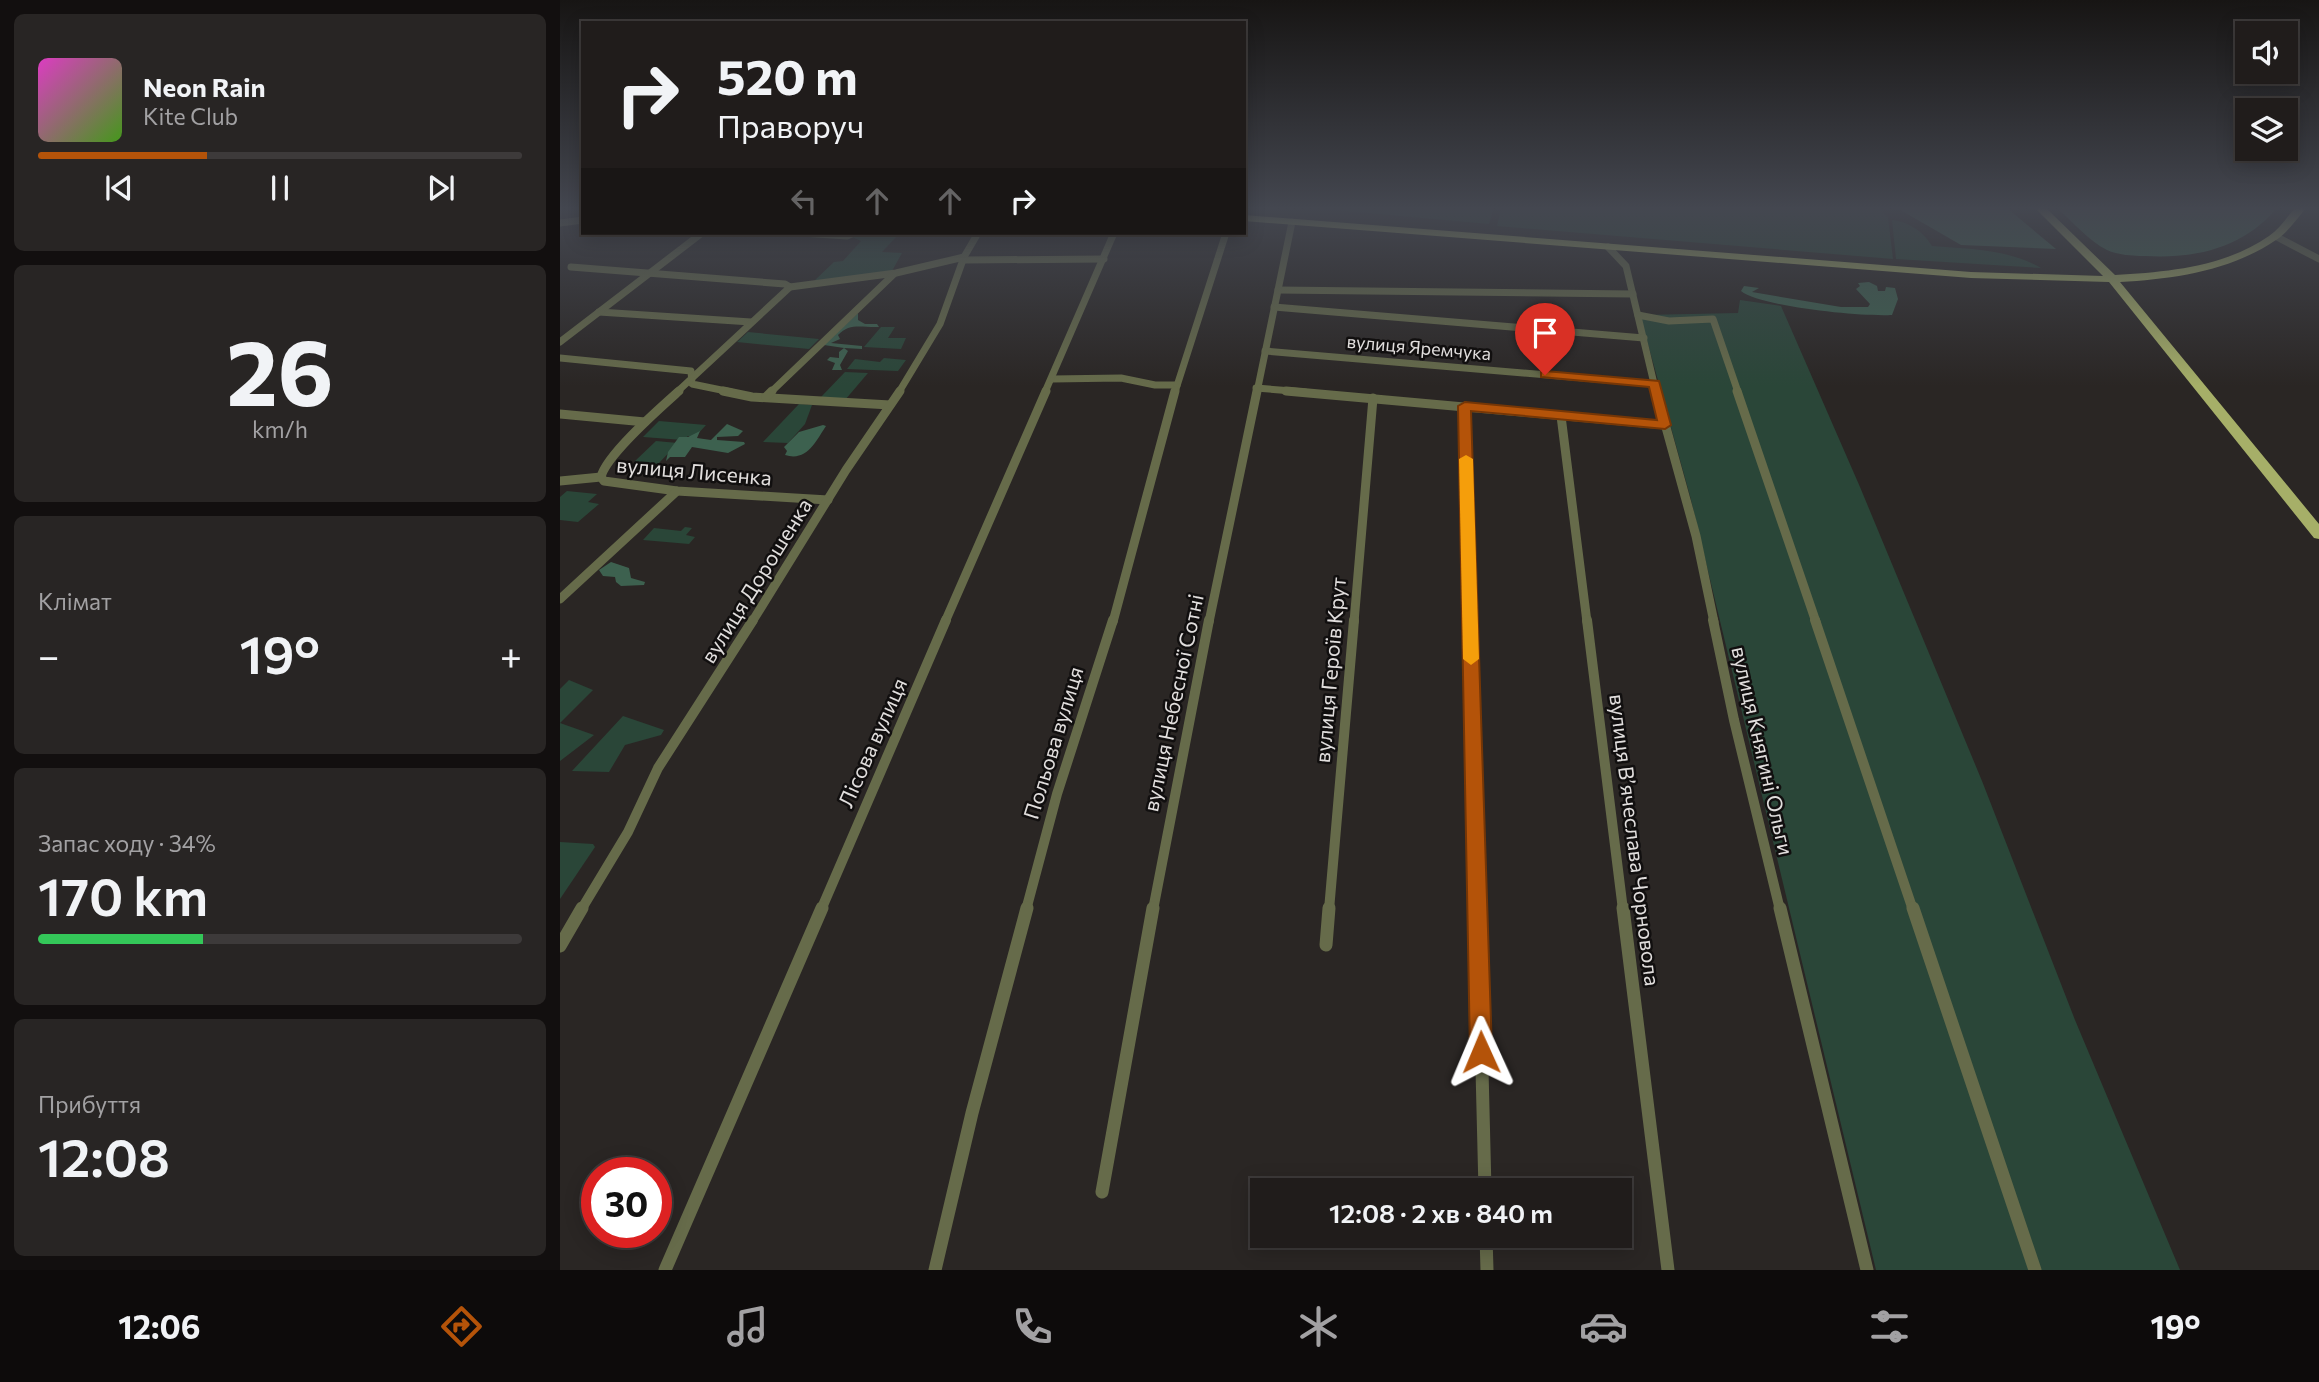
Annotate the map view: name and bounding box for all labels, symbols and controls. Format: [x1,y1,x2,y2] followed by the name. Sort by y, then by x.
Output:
[2235,21,2298,161] map controls
[2235,21,2298,84] button: sound
[717,45,858,105] text: 520 m
[602,49,693,140] icon: right
[143,71,266,102] text: Neon Rain
[2235,98,2298,161] button: layers
[143,102,238,130] text: Kite Club
[717,105,864,145] text: Праворуч
[100,169,138,207] icon: previous
[261,169,299,207] icon: pause
[422,169,460,207] icon: next
[785,182,823,220] icon: left
[858,182,896,220] icon: ahead
[931,182,969,220] icon: ahead
[1004,182,1042,220] icon: right
[1515,303,1575,375] pin
[226,313,334,425] text: 26
[1526,314,1564,352] icon: arrive
[1346,330,1492,364] street label: вулиця Яремчука
[252,415,308,443] text: km/h
[615,451,773,490] street label: вулиця Лисенка
[695,493,816,667] street label: вулиця Дорошенка
[1309,576,1350,764] street label: вулиця Героїв Крут
[38,587,112,615] text: Клімат
[1137,592,1208,814] street label: вулиця Небесної Сотні
[239,621,320,685] text: 19°
[38,631,60,678] text: −
[500,631,522,678] text: +
[1727,644,1800,857] street label: вулиця Княгині Ольги
[1017,663,1088,822] street label: Польова вулиця
[832,674,911,811] street label: Лісова вулиця
[1605,692,1666,987] street label: вулиця Вʼячеслава Чорновола
[38,829,216,857] text: Запас ходу · 34%
[38,863,208,927] text: 170 km
[1444,1015,1518,1089] position arrow
[38,1090,141,1118] text: Прибуття
[38,1124,170,1188] text: 12:08
[581,1157,672,1248] speed limit sign: 30
[1329,1197,1553,1228] text: 12:08 · 2 хв · 840 m
[437,1302,486,1351] icon: directions
[723,1302,772,1351] icon: music
[1008,1302,1057,1351] icon: phone
[1294,1302,1343,1351] icon: climate
[1579,1302,1628,1351] icon: car
[1865,1302,1914,1351] icon: filters
[118,1306,200,1346] text: 12:06
[2150,1306,2201,1346] text: 19°

